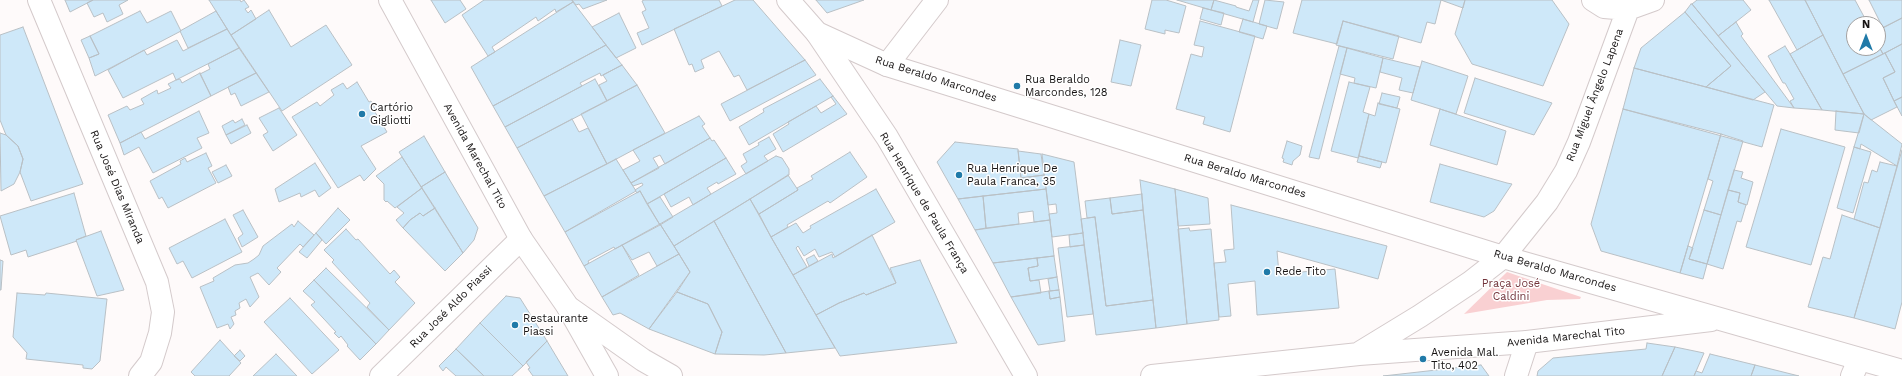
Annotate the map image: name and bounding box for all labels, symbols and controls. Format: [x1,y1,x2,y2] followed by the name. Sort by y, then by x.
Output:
[1846,16,1886,56] north arrow
[1862,18,1870,31] text: N
[1563,27,1627,163] street label: Rua Miguel Ângelo Lapena
[874,53,998,105] street label: Rua Beraldo Marcondes
[1025,73,1108,99] place label: Rua Beraldo Marcondes, 128
[1012,81,1022,91] marker: Rua Beraldo Marcondes, 128
[370,101,413,127] place label: Cartório Gigliotti
[440,101,510,211] street label: Avenida Marechal Tito
[357,109,367,119] marker: Cartório Gigliotti
[87,128,147,246] street label: Rua José Dias Miranda
[877,130,971,276] street label: Rua Henrique de Paula França
[1182,151,1308,201] street label: Rua Beraldo Marcondes
[967,162,1058,188] place label: Rua Henrique De Paula Franca, 35
[954,170,964,180] marker: Rua Henrique De Paula Franca, 35
[1492,247,1618,295] street label: Rua Beraldo Marcondes
[407,263,495,351] street label: Rua José Aldo Piassi
[1275,265,1326,279] place label: Rede Tito
[1262,267,1272,277] marker: Rede Tito
[1482,277,1540,303] park label: Praça José Caldini
[523,312,588,338] place label: Restaurante Piassi
[510,320,520,330] marker: Restaurante Piassi
[1506,324,1626,350] street label: Avenida Marechal Tito
[1431,346,1498,372] place label: Avenida Mal. Tito, 402
[1418,354,1428,364] marker: Avenida Mal. Tito, 402

